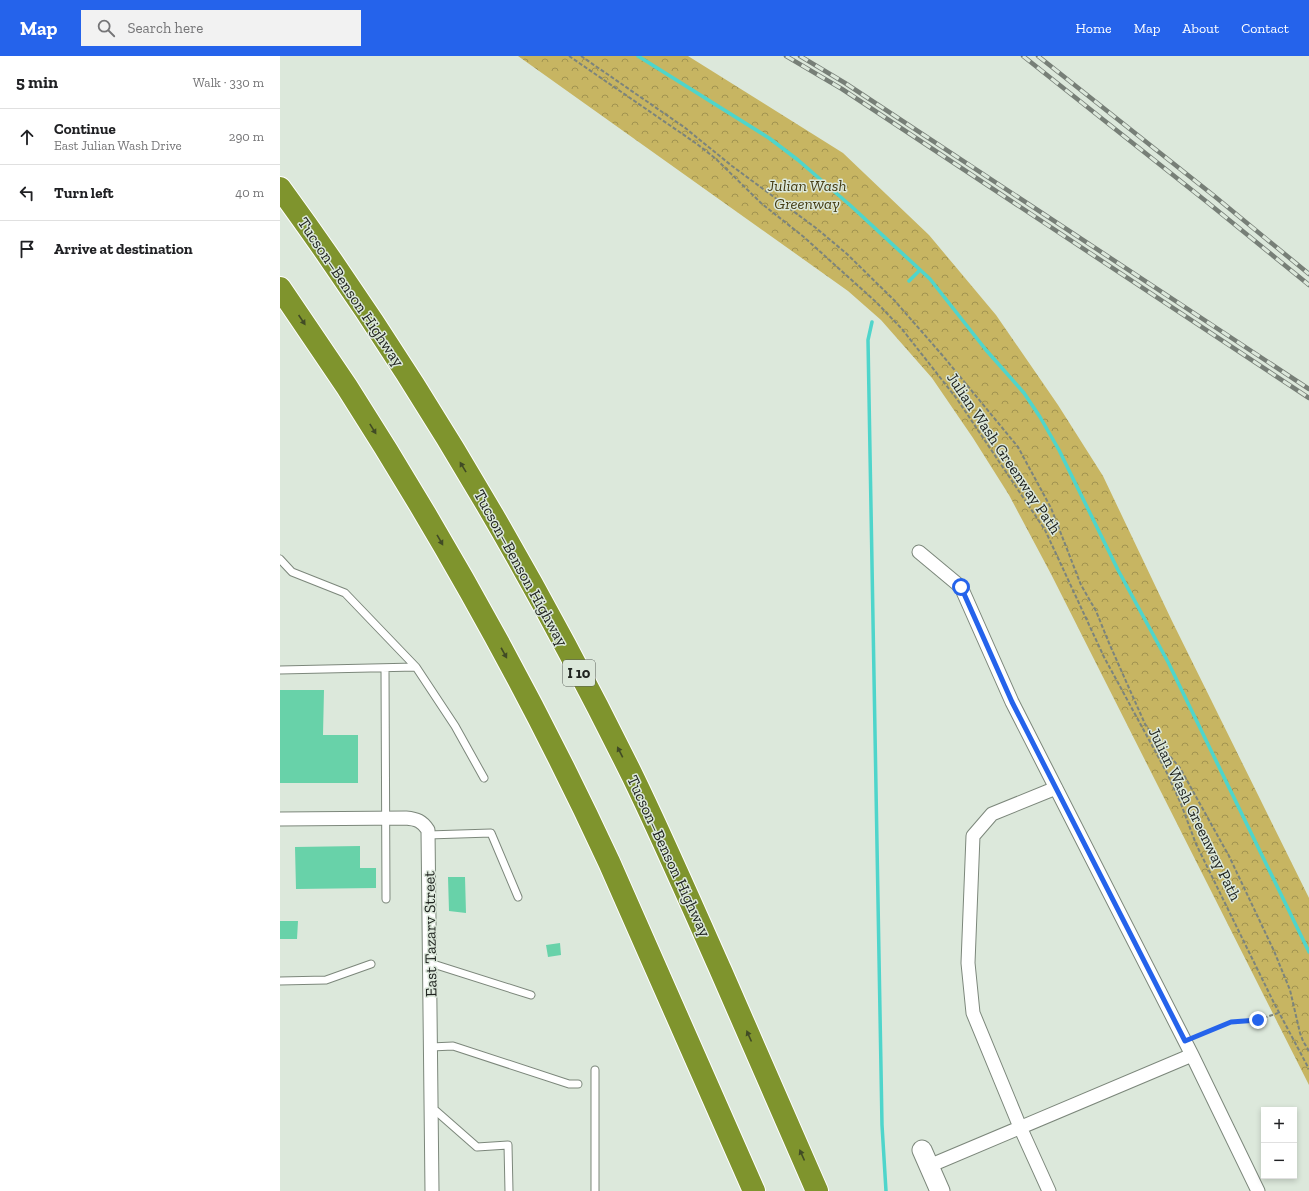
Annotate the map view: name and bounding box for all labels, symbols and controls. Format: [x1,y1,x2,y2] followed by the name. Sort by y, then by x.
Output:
[81,10,361,46] search box
[20,17,57,40] text: Map
[95,17,117,39] icon: search
[127,19,203,37] text: Search here
[1076,20,1112,37] text: Home
[1134,20,1160,37] text: Map
[1182,20,1219,37] text: About
[1241,20,1289,37] text: Contact
[16,72,58,92] text: 5 min
[193,75,264,90] text: Walk · 330 m
[54,120,116,138] text: Continue
[16,126,38,148] icon: ahead
[229,129,264,144] text: 290 m
[54,138,182,153] text: East Julian Wash Drive
[766,176,847,213] park label: Julian Wash Greenway
[16,182,38,204] icon: left
[54,184,114,202] text: Turn left
[235,185,264,200] text: 40 m
[294,214,409,371] street label: Tucson–Benson Highway
[16,238,38,260] icon: arrive
[54,240,193,258] text: Arrive at destination
[298,315,306,325] one-way arrow
[943,369,1065,537] street label: Julian Wash Greenway Path
[369,423,376,435] one-way arrow
[460,461,467,473] one-way arrow
[470,486,572,650] street label: Tucson–Benson Highway
[437,534,444,546] one-way arrow
[952,578,970,596] route start
[501,648,508,659] one-way arrow
[563,660,595,686] road number: I 10
[1145,724,1245,904] street label: Julian Wash Greenway Path
[617,747,623,758] one-way arrow
[623,772,715,941] street label: Tucson–Benson Highway
[419,871,441,997] street label: East Tazarv Street
[1249,1011,1267,1029] route end
[746,1030,752,1042] one-way arrow
[1261,1107,1297,1179] map controls
[1261,1107,1297,1143] button: +
[1261,1143,1297,1179] button: −
[798,1149,804,1161] one-way arrow

